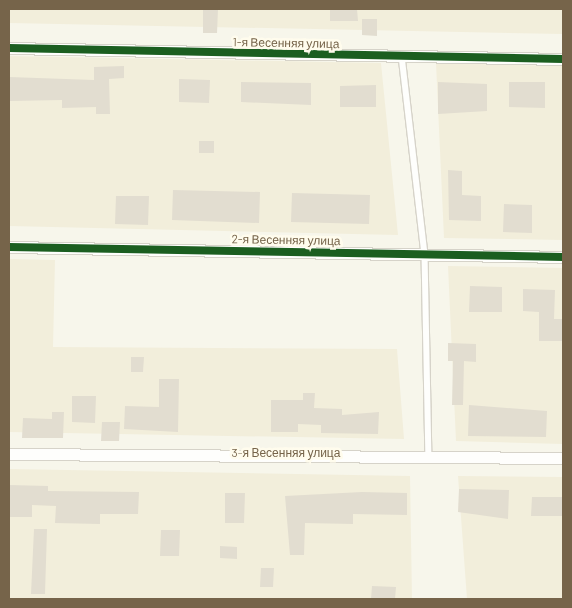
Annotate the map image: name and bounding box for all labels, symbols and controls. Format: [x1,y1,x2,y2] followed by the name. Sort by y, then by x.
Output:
[232,35,340,51] street label: 1-я Весенняя улица
[231,232,341,248] street label: 2-я Весенняя улица
[232,446,340,460] street label: 3-я Весенняя улица

